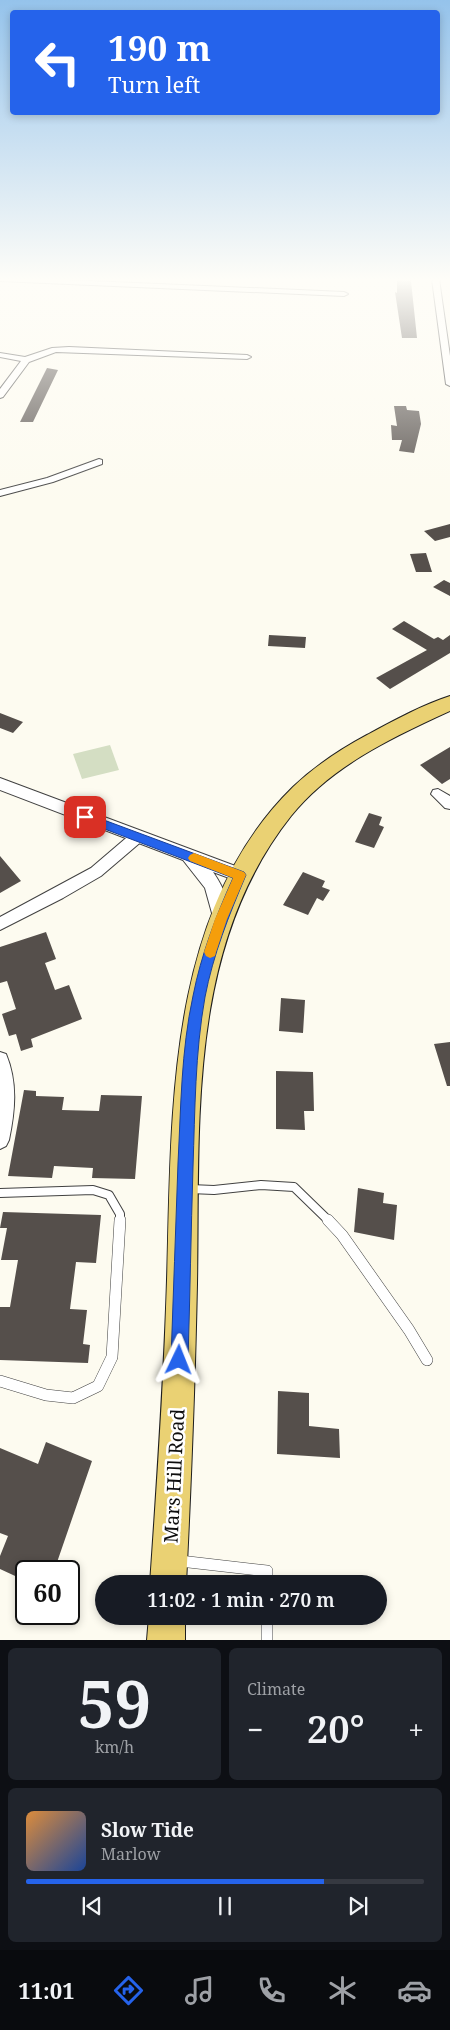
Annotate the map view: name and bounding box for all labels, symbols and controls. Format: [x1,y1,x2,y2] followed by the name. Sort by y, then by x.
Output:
[108,24,211,71] text: 190 m
[25,30,90,95] icon: left
[108,69,200,99] text: Turn left
[64,796,106,838] pin
[71,803,99,831] icon: arrive
[152,1333,204,1385] position arrow
[157,1408,191,1544] street label: Mars Hill Road
[15,1560,80,1625] speed limit sign: 60
[147,1587,335,1613] text: 11:02 · 1 min · 270 m
[78,1659,151,1747] text: 59
[247,1678,305,1700] text: Climate
[307,1702,365,1754] text: 20°
[247,1710,263,1748] text: −
[408,1710,424,1748] text: +
[95,1736,134,1758] text: km/h
[101,1817,194,1843] text: Slow Tide
[101,1843,161,1865] text: Marlow
[78,1892,106,1920] icon: previous
[211,1892,239,1920] icon: pause
[344,1892,372,1920] icon: next
[111,1973,146,2008] icon: directions
[182,1973,217,2008] icon: music
[254,1973,289,2008] icon: phone
[325,1973,360,2008] icon: climate
[397,1973,432,2008] icon: car
[18,1975,75,2005] text: 11:01

